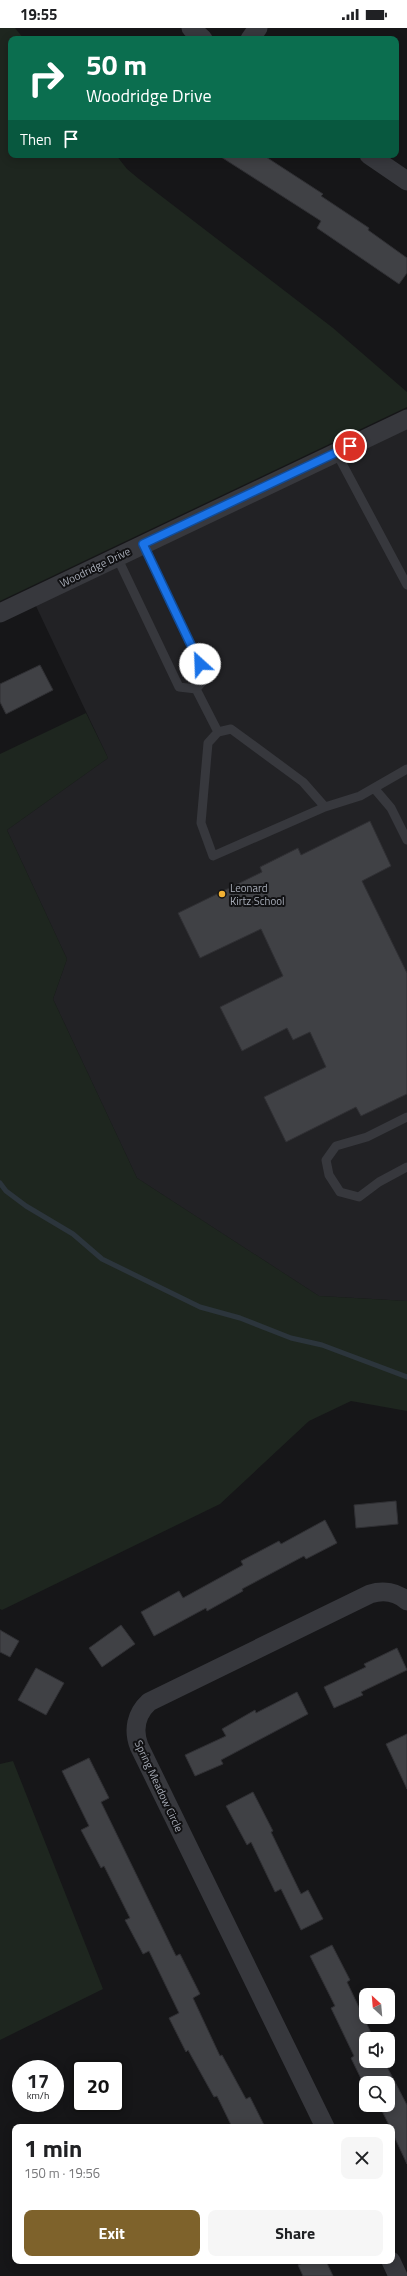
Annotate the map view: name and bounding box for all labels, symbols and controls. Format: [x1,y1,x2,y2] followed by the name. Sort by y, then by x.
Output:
[20,3,57,26] text: 19:55
[86,43,147,86] text: 50 m
[20,52,72,104] icon: right
[86,82,211,109] text: Woodridge Drive
[20,128,52,151] text: Then
[60,128,82,150] icon: arrive
[333,429,367,463] pin
[339,435,361,457] icon: arrive
[57,543,133,591] street label: Woodridge Drive
[179,643,221,685] position arrow
[230,880,285,909] place label: Leonard Kirtz School
[217,889,227,899] marker: Leonard Kirtz School
[131,1738,187,1835] street label: Spring Meadow Circle
[359,1988,395,2024] north arrow
[359,1988,395,2112] map controls
[359,2032,395,2068] button: sound
[72,2060,124,2112] speed limit sign: 20
[27,2065,49,2096] text: 17
[359,2076,395,2112] button: search
[27,2088,49,2103] text: km/h
[24,2130,82,2166] text: 1 min
[341,2137,383,2179] button: close
[24,2163,100,2183] text: 150 m · 19:56
[24,2210,200,2256] button: Exit
[208,2210,383,2256] button: Share

